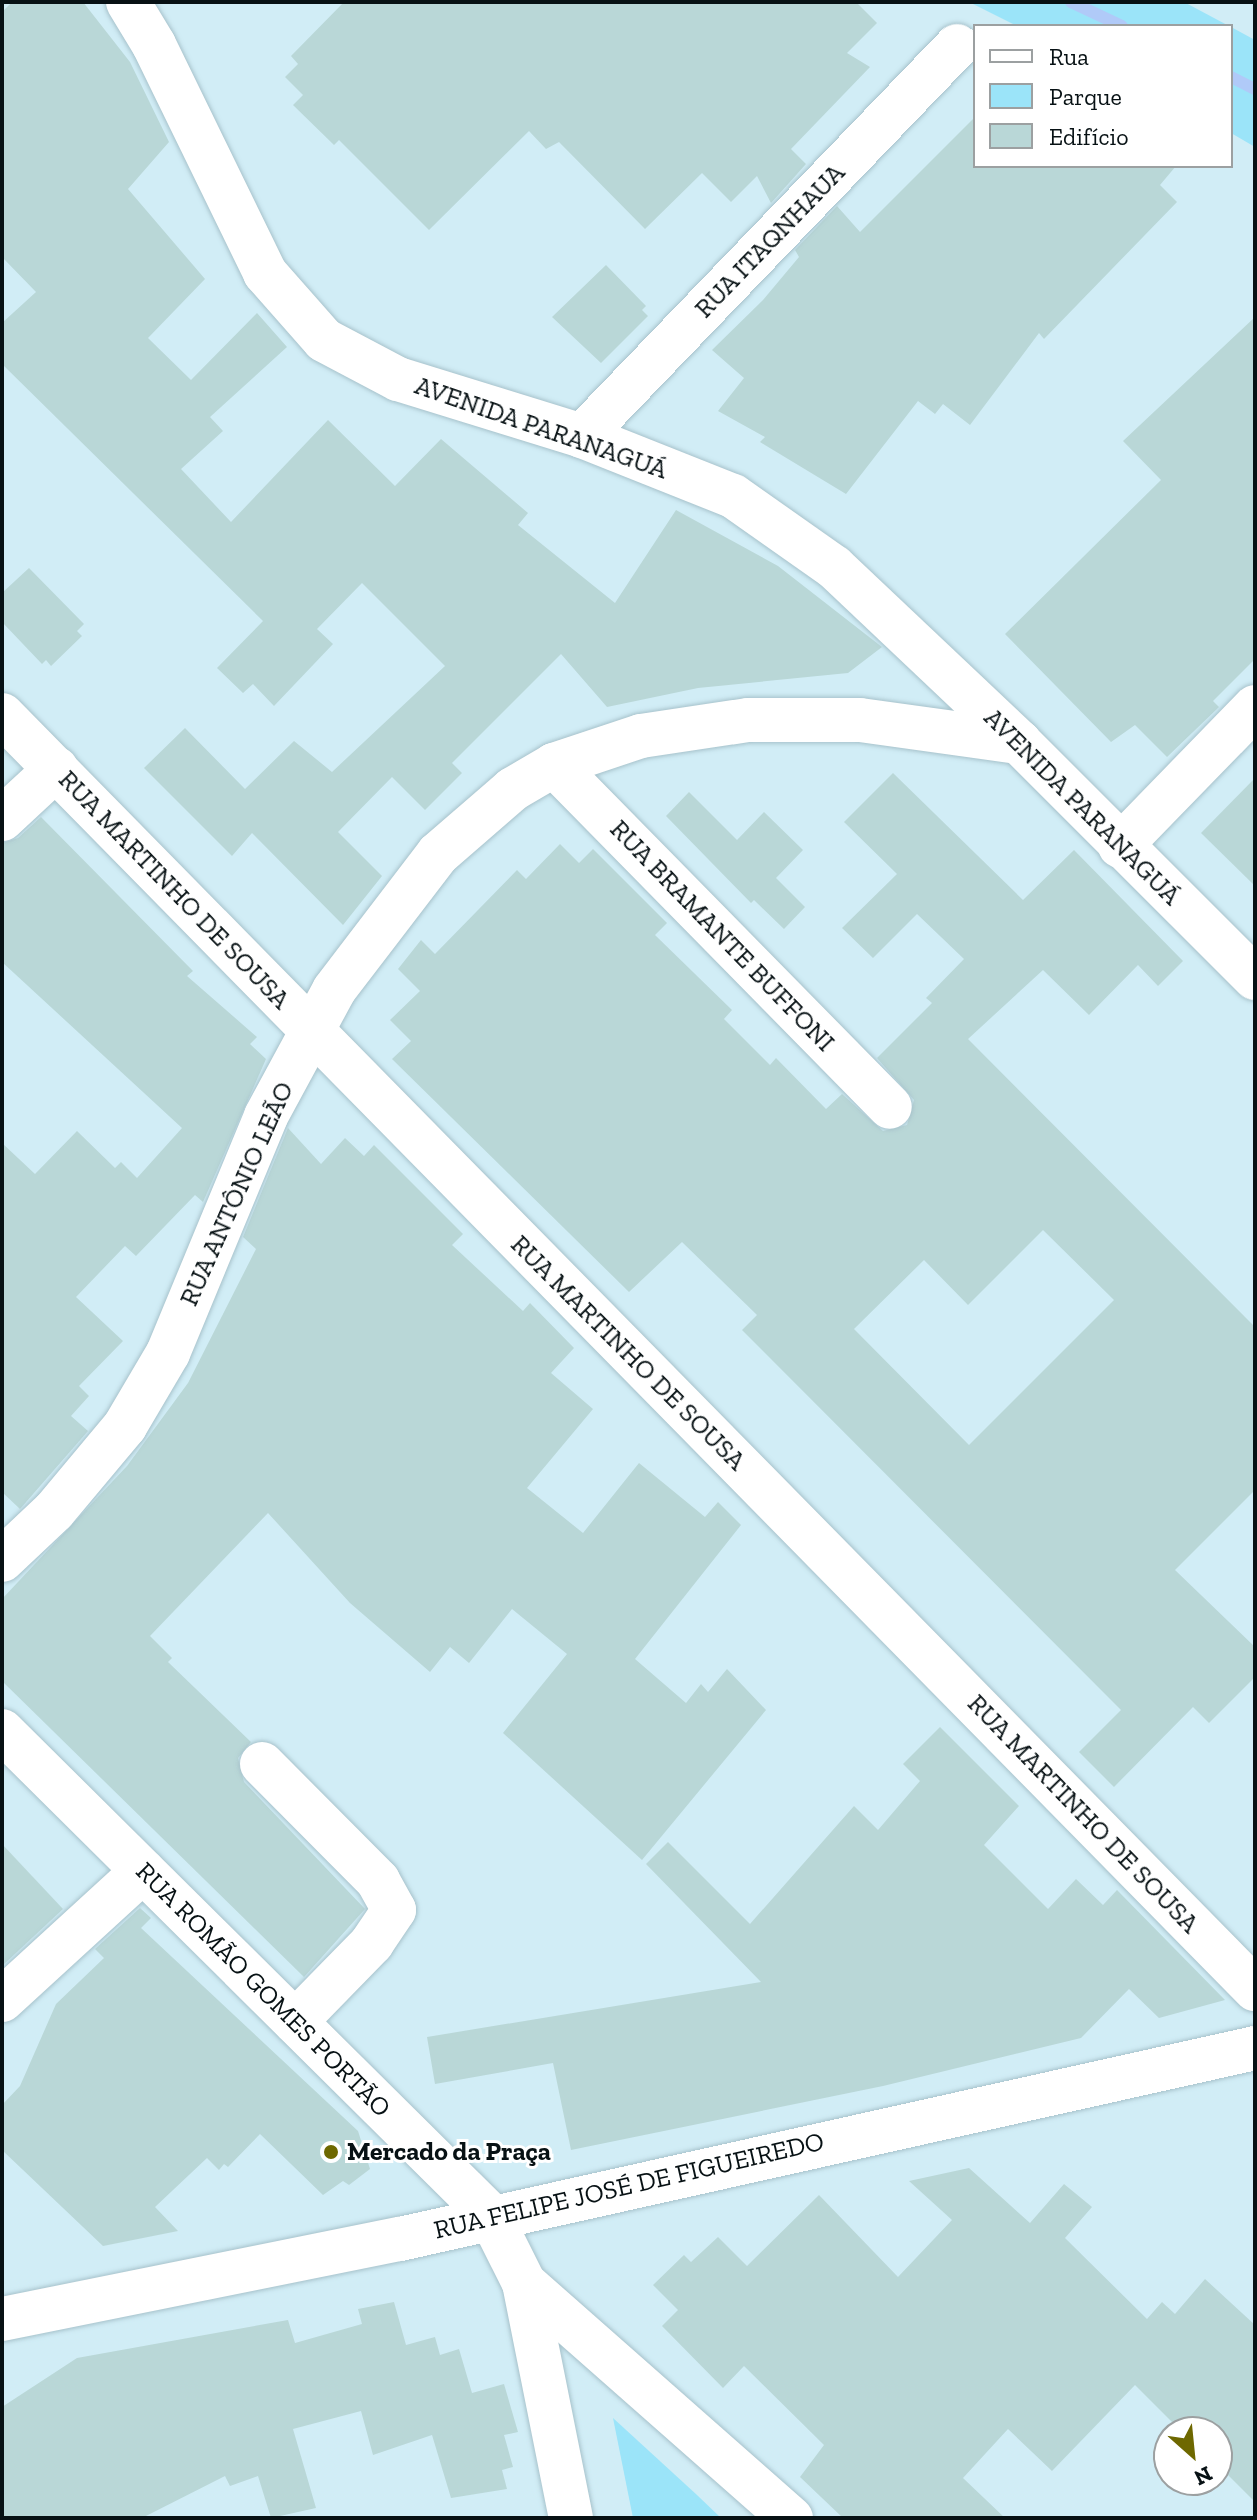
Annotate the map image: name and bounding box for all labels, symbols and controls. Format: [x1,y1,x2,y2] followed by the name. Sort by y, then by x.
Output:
[973,24,1233,168] legend
[1049,42,1089,71] text: Rua
[1049,82,1122,111] text: Parque
[1049,122,1129,151] text: Edifício
[688,157,852,325] street label: RUA ITAQNHAUA
[410,370,672,486] street label: AVENIDA PARANAGUÁ
[977,702,1187,912] street label: AVENIDA PARANAGUÁ
[52,764,296,1016] street label: RUA MARTINHO DE SOUSA
[603,814,841,1058] street label: RUA BRAMANTE BUFFONI
[173,1077,301,1311] street label: RUA ANTÔNIO LEÃO
[504,1229,752,1477] street label: RUA MARTINHO DE SOUSA
[961,1688,1205,1940] street label: RUA MARTINHO DE SOUSA
[129,1856,397,2124] street label: RUA ROMÃO GOMES PORTÃO
[430,2126,828,2246] street label: RUA FELIPE JOSÉ DE FIGUEIREDO
[347,2136,551,2168] place label: Mercado da Praça
[322,2143,340,2161] marker: Mercado da Praça
[1153,2416,1233,2496] north arrow
[1190,2460,1217,2492] text: N

